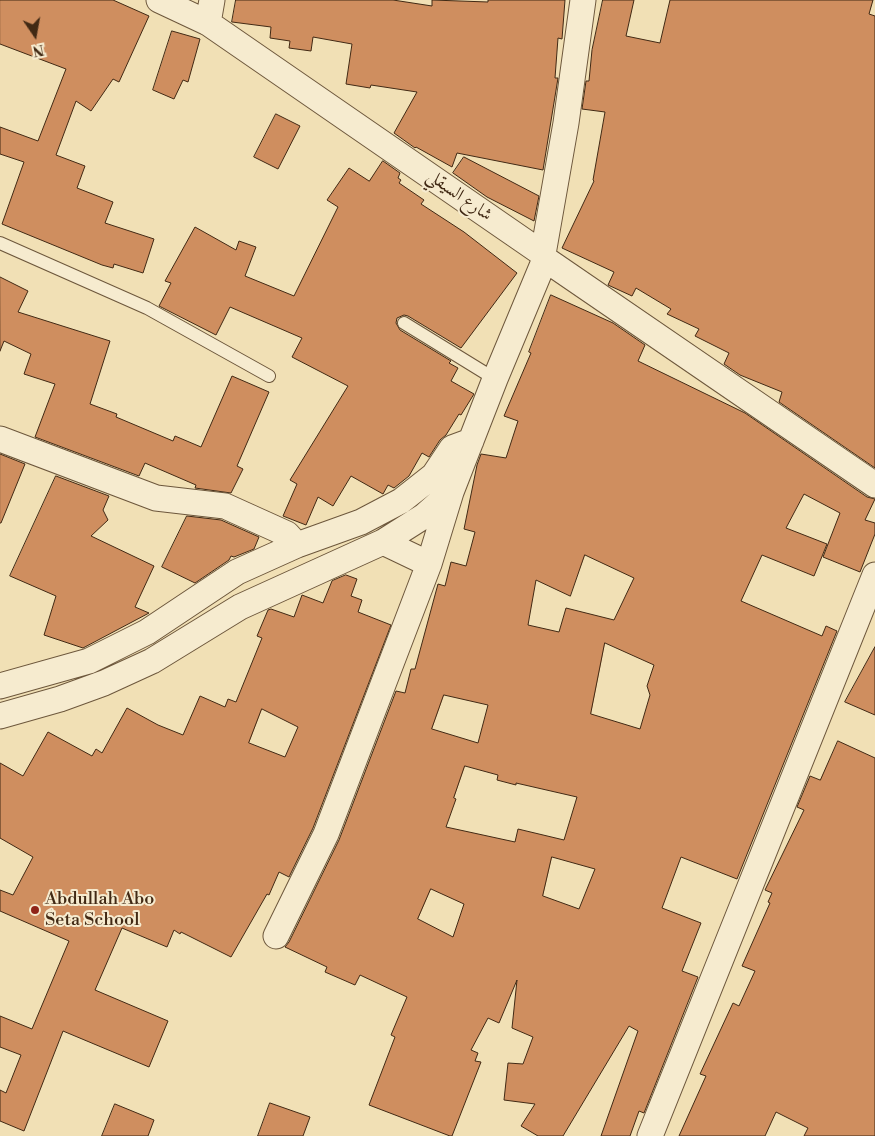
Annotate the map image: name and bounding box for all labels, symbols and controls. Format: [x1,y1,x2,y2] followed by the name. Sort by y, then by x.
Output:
[10,10,60,60] north arrow
[31,40,45,60] text: N
[422,166,496,226] street label: شارع السيقلي
[45,889,154,932] place label: ِAbdullah Abo Seta School
[29,904,41,916] marker: ِAbdullah Abo Seta School

